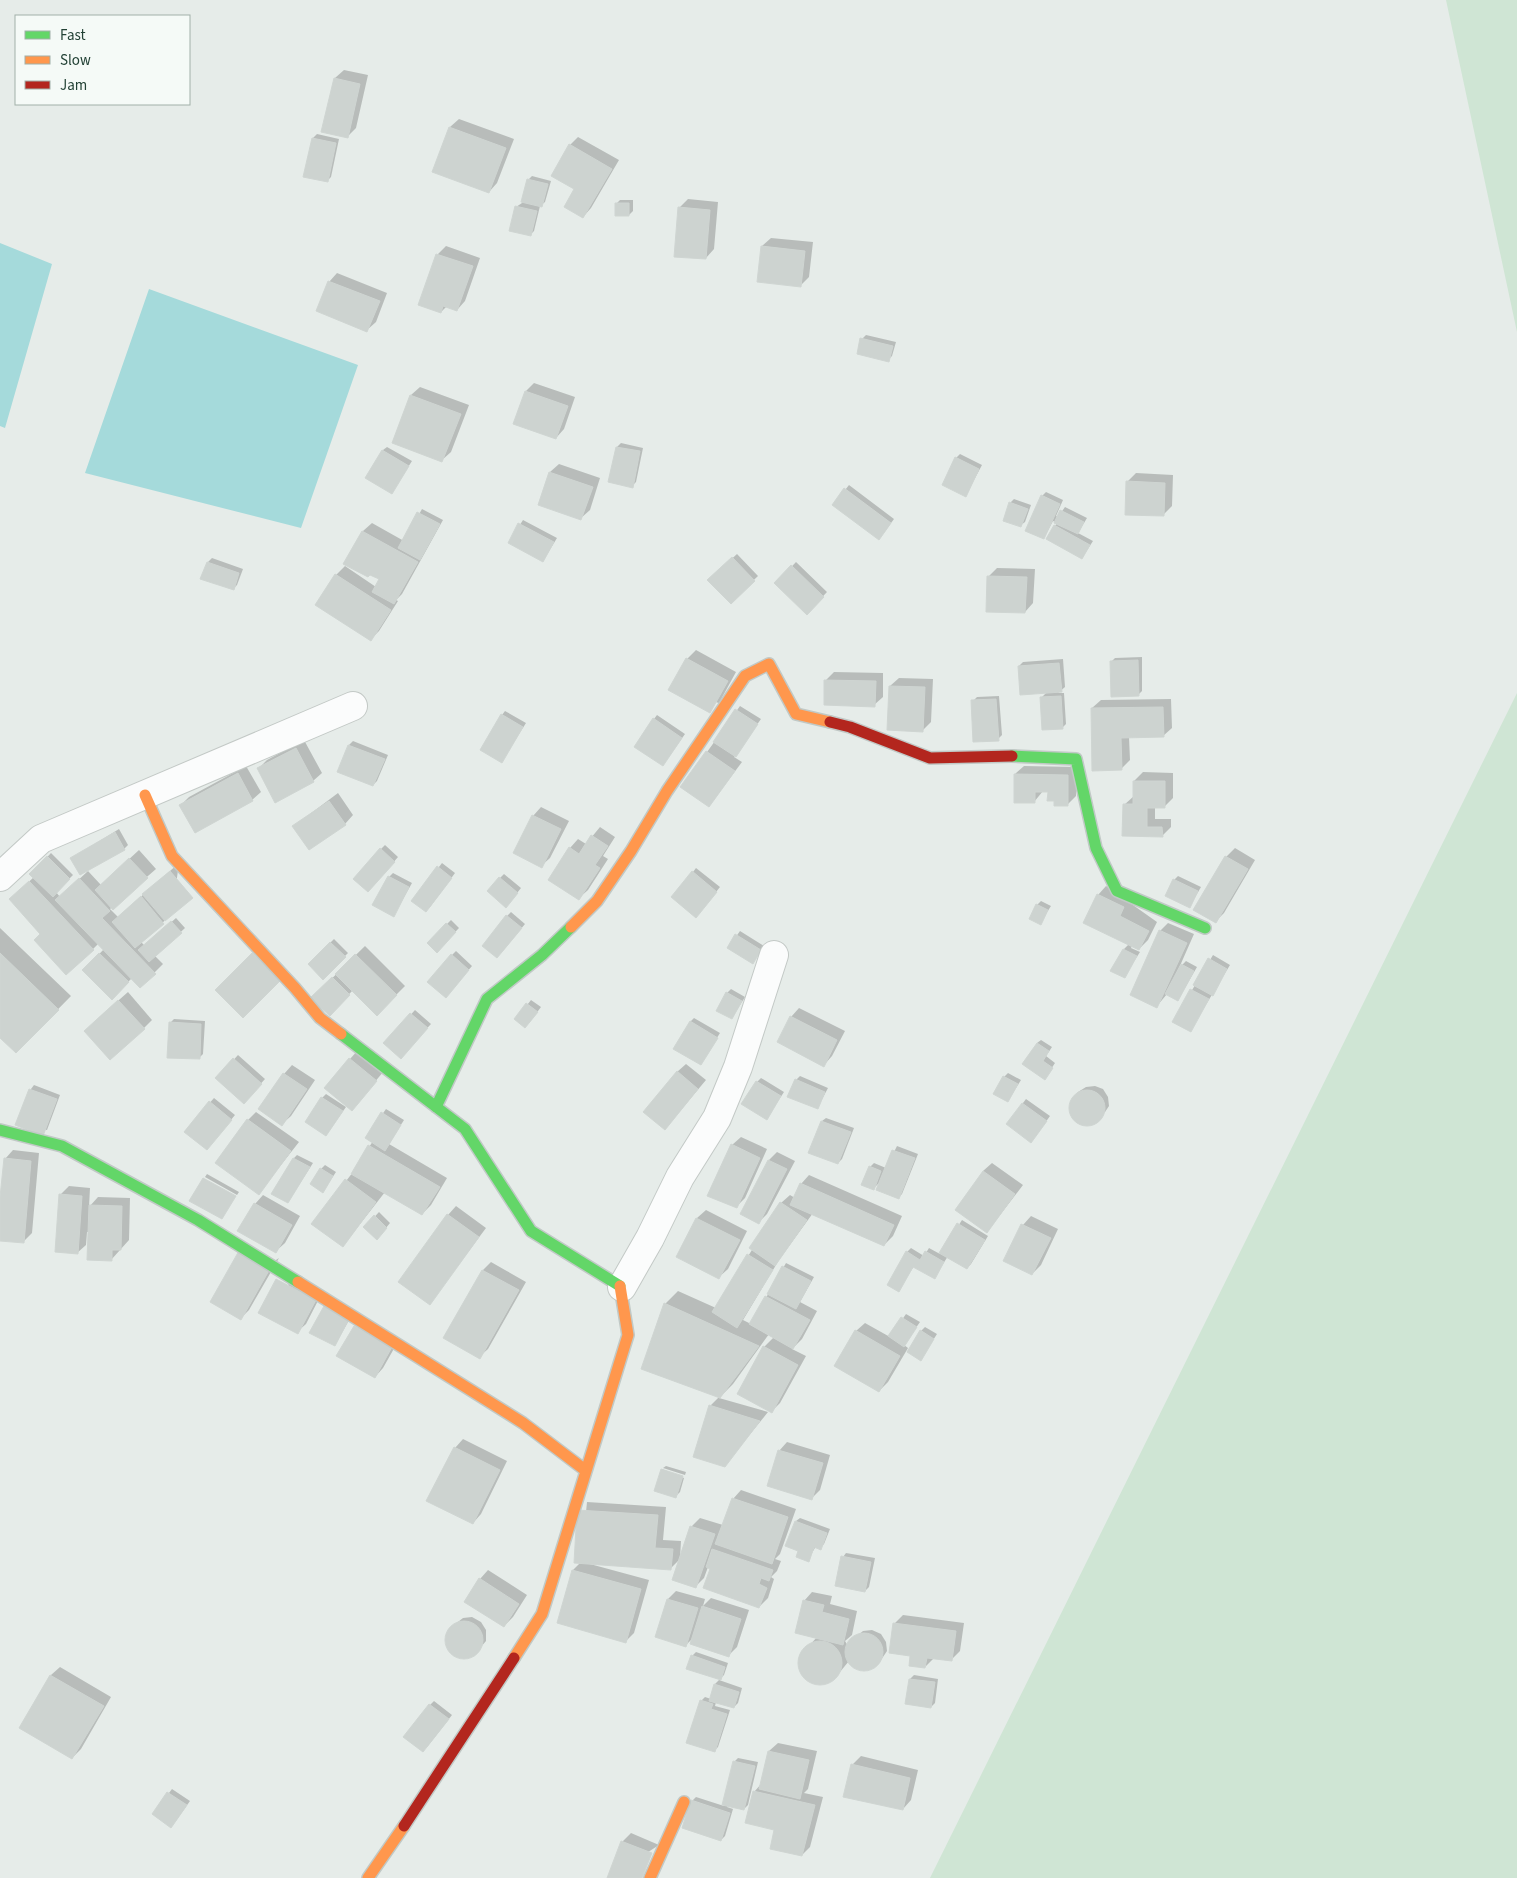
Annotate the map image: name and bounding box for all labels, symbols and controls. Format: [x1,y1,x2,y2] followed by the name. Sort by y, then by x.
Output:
[15,15,190,105] legend
[60,25,86,46] text: Fast
[60,50,91,71] text: Slow
[60,75,87,96] text: Jam

